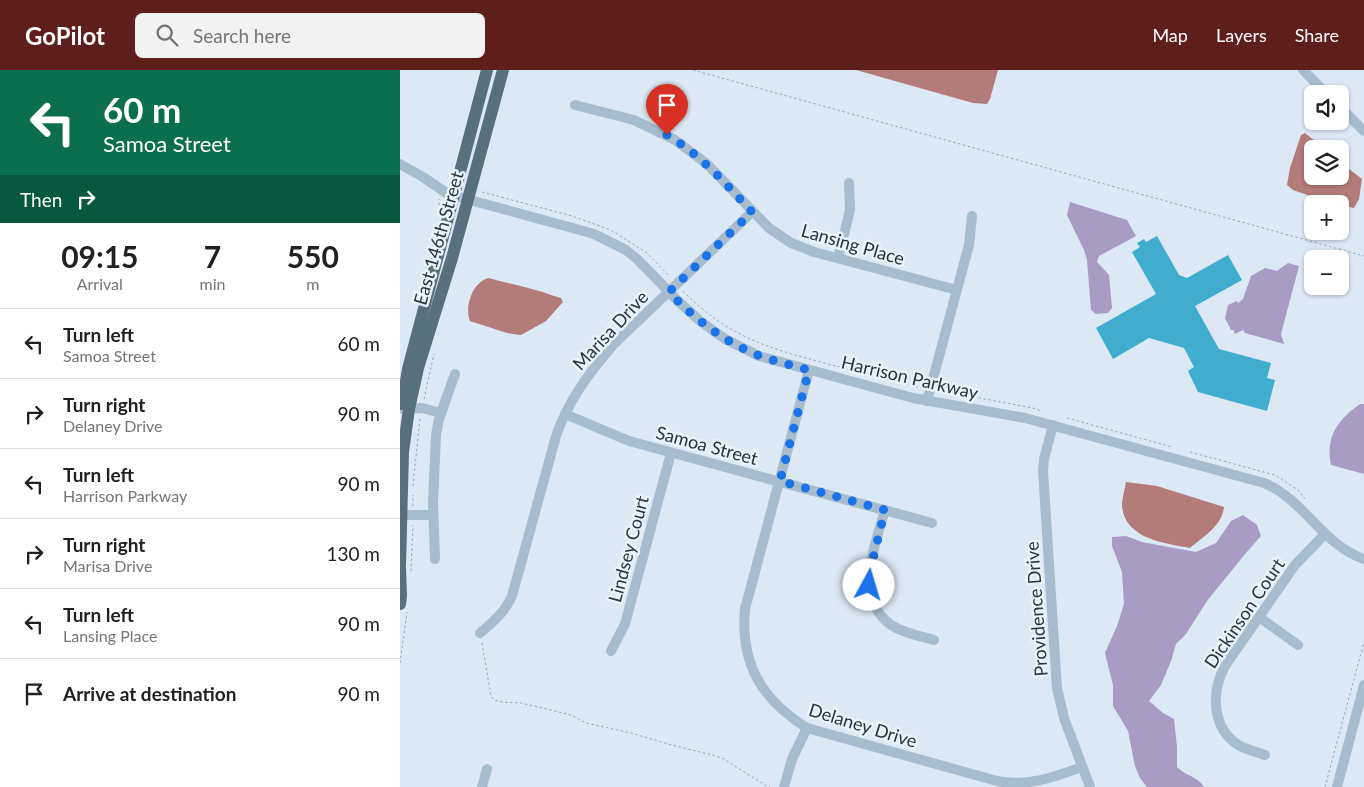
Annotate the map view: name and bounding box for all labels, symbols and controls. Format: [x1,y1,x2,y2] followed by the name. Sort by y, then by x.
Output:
[135,13,485,58] search box
[25,21,105,50] text: GoPilot
[153,21,181,49] icon: search
[193,24,291,47] text: Search here
[1152,24,1188,46] text: Map
[1216,24,1267,46] text: Layers
[1295,24,1339,46] text: Share
[646,84,688,135] pin
[1304,85,1349,295] map controls
[1304,85,1349,130] button: sound
[103,88,181,130] text: 60 m
[20,90,85,155] icon: left
[653,91,681,119] icon: arrive
[103,130,231,157] text: Samoa Street
[1304,140,1349,185] button: layers
[408,168,468,307] street label: East 146th Street
[72,185,100,213] icon: right
[20,188,62,211] text: Then
[1304,195,1349,240] button: +
[799,219,907,269] street label: Lansing Place
[61,238,138,274] text: 09:15
[204,238,221,274] text: 7
[287,238,339,274] text: 550
[1304,250,1349,295] button: −
[77,274,123,293] text: Arrival
[200,274,226,293] text: min
[306,274,319,293] text: m
[568,286,652,374] street label: Marisa Drive
[63,323,134,346] text: Turn left
[20,330,48,358] icon: left
[337,332,380,355] text: 60 m
[63,346,156,365] text: Samoa Street
[839,351,981,404] street label: Harrison Parkway
[63,393,145,416] text: Turn right
[20,400,48,428] icon: right
[337,402,380,425] text: 90 m
[63,416,163,435] text: Delaney Drive
[654,421,761,469] street label: Samoa Street
[63,463,134,486] text: Turn left
[20,470,48,498] icon: left
[337,472,380,495] text: 90 m
[63,486,187,505] text: Harrison Parkway
[603,493,653,605] street label: Lindsey Court
[63,533,145,556] text: Turn right
[20,540,48,568] icon: right
[1020,541,1052,677] street label: Providence Drive
[326,542,380,565] text: 130 m
[1199,553,1289,672] street label: Dickinson Court
[63,556,152,575] text: Marisa Drive
[842,558,894,610] position arrow
[63,603,134,626] text: Turn left
[20,610,48,638] icon: left
[337,612,380,635] text: 90 m
[63,626,157,645] text: Lansing Place
[20,680,48,708] icon: arrive
[63,682,236,705] text: Arrive at destination
[337,682,380,705] text: 90 m
[806,698,920,752] street label: Delaney Drive

